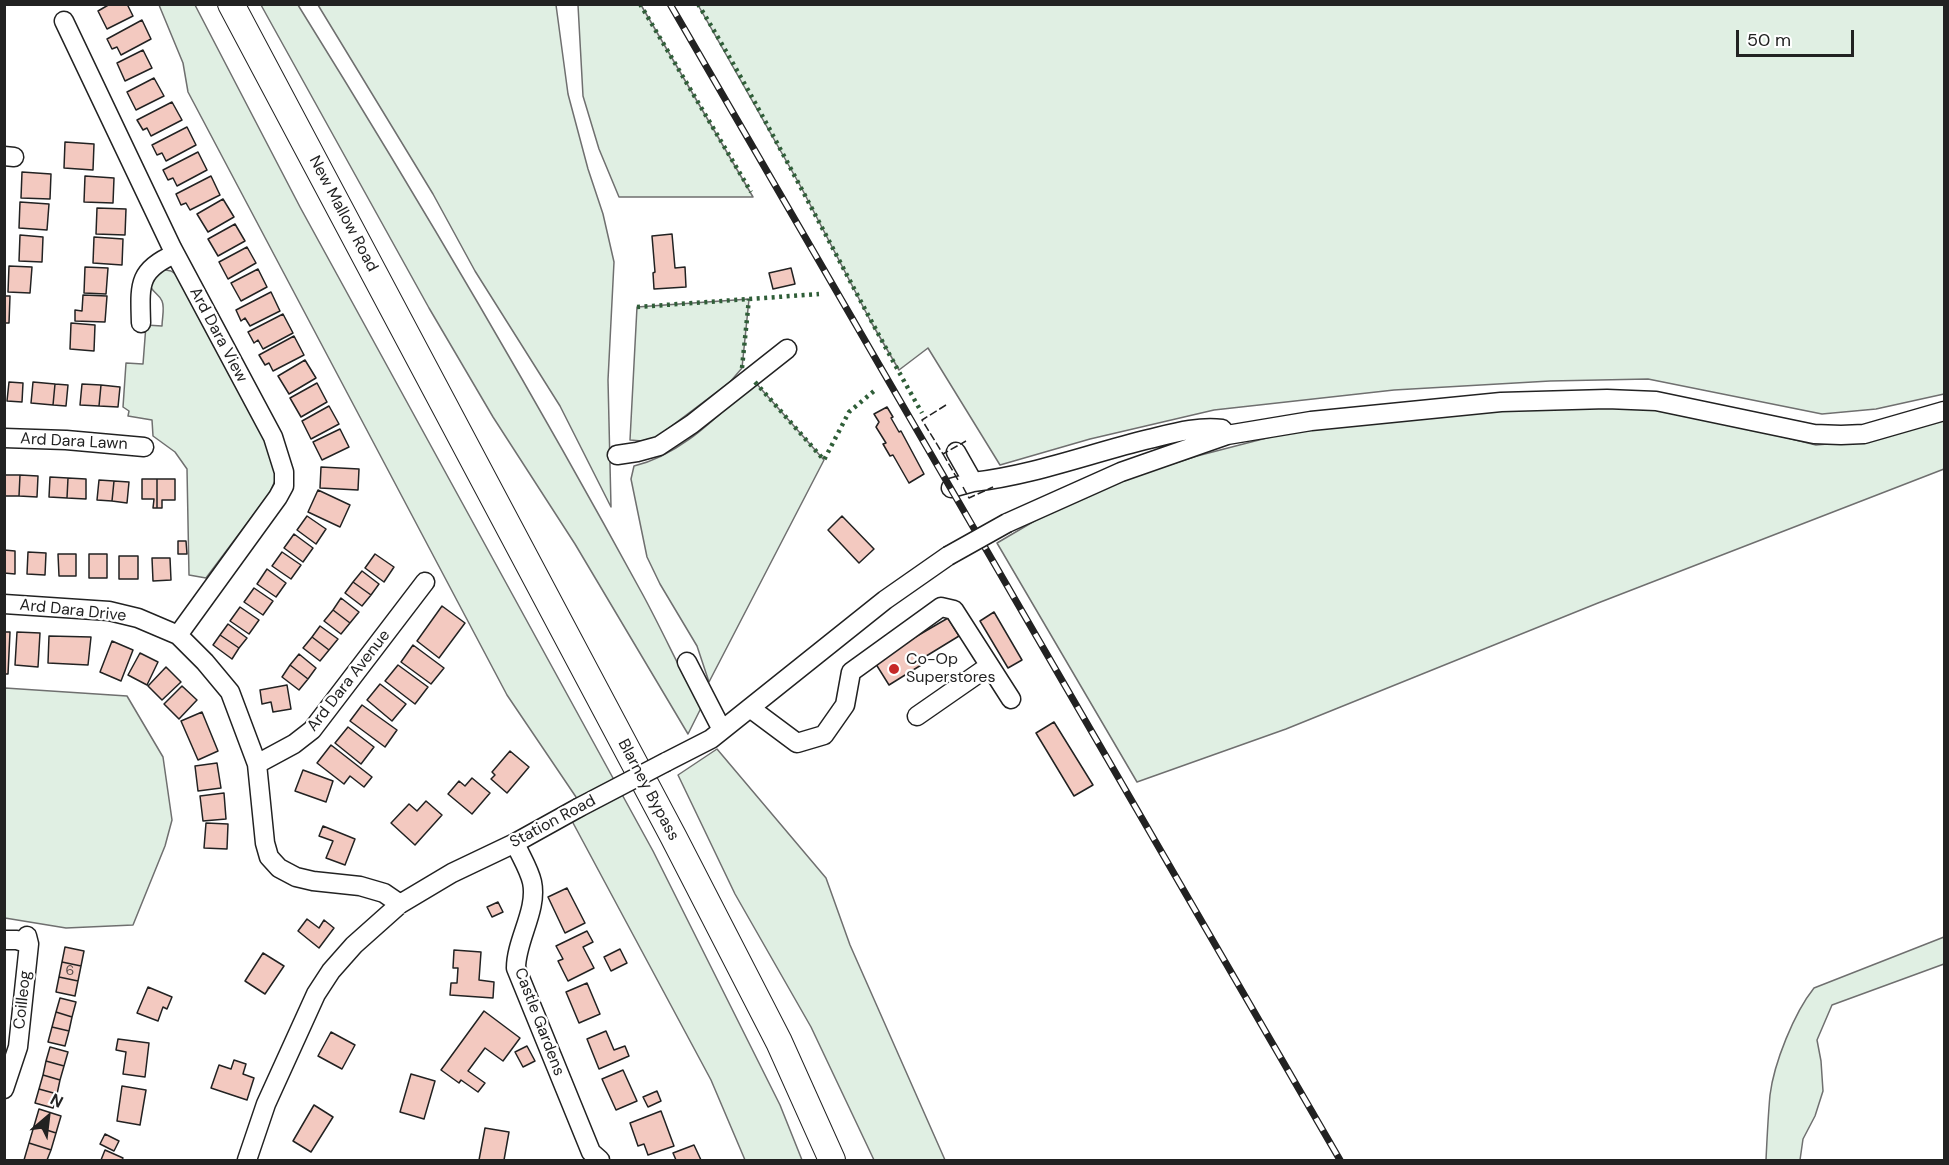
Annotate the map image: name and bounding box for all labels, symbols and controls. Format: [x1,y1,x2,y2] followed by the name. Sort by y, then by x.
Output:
[1739,18,1858,56] scale bar
[1747,28,1791,52] text: 50 m
[304,153,382,275] street label: New Mallow Road
[185,284,251,386] street label: Ard Dara View
[20,430,128,454] street label: Ard Dara Lawn
[19,596,127,626] street label: Ard Dara Drive
[303,626,395,736] street label: Ard Dara Avenue
[906,650,995,688] place label: Co-Op Superstores
[887,662,901,676] marker: Co-Op Superstores
[613,736,683,844] street label: Blarney Bypass
[507,791,599,853] street label: Station Road
[66,963,74,979] house number: 6
[510,965,568,1079] street label: Castle Gardens
[10,970,36,1030] street label: Coilleog
[18,1087,78,1147] north arrow
[47,1089,67,1113] text: N

